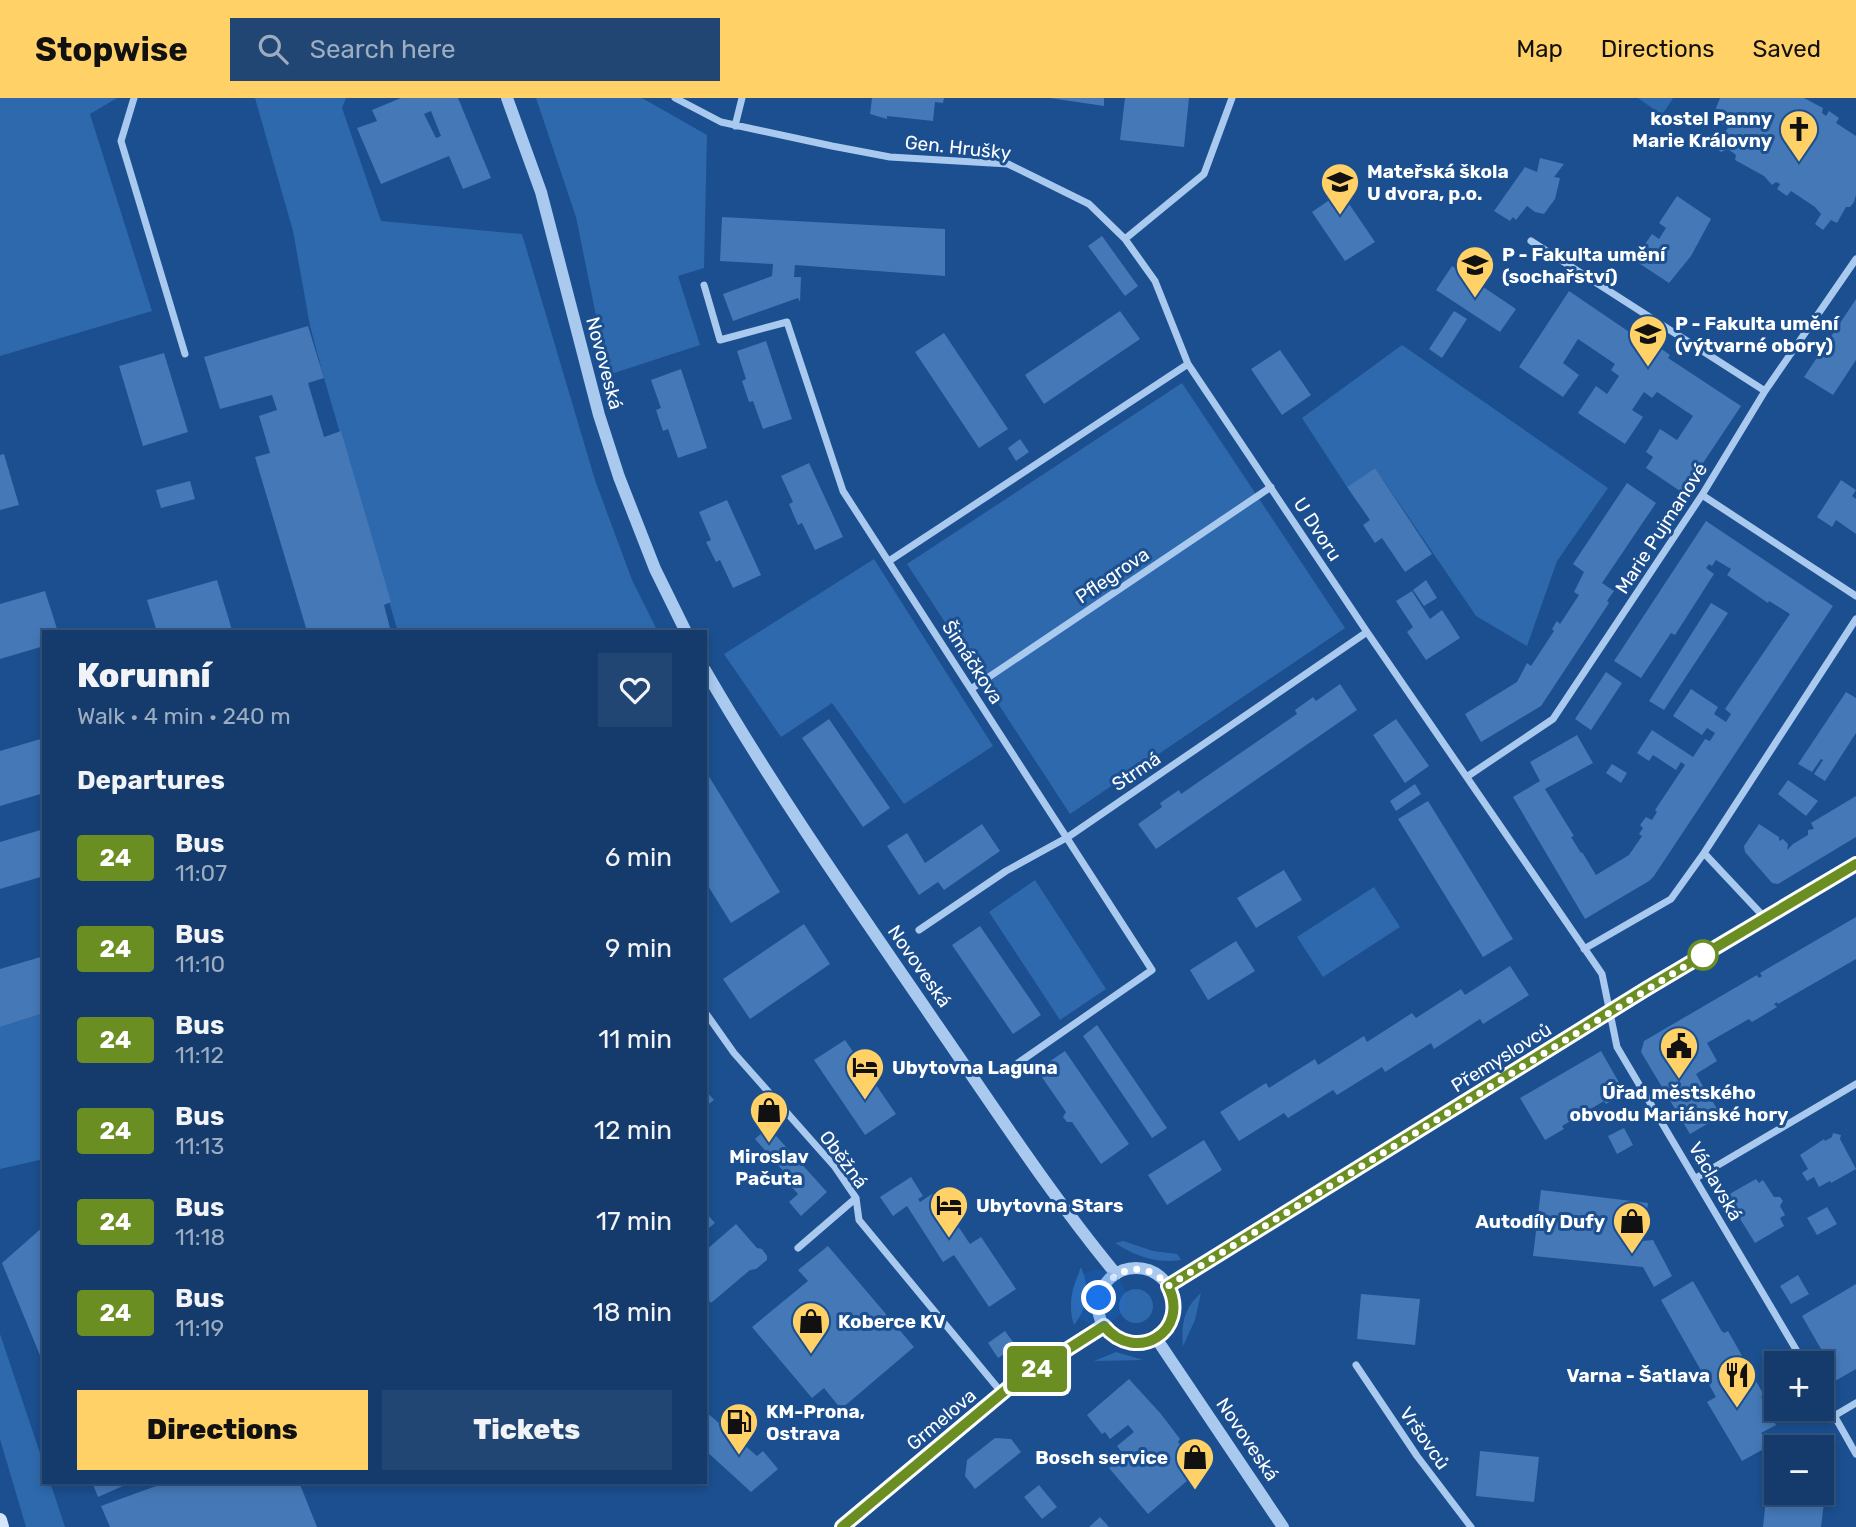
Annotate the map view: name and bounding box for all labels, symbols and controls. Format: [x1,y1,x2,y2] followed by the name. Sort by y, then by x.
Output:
[230,18,720,81] search box
[35,30,188,69] text: Stopwise
[254,30,292,68] icon: search
[310,34,456,65] text: Search here
[1516,35,1563,63] text: Map
[1601,35,1714,63] text: Directions
[1752,35,1821,63] text: Saved
[1632,107,1773,152] place label: kostel Panny Marie Královny
[1778,108,1820,163] church icon: kostel Panny Marie Královny
[904,130,1012,165] street label: Gen. Hrušky
[1367,160,1509,205] place label: Mateřská škola U dvora, p.o.
[1319,161,1361,216] school or university icon: Mateřská škola U dvora, p.o.
[1502,243,1667,288] place label: P - Fakulta umění (sochařství)
[1454,244,1496,299] school or university icon: P - Fakulta umění (sochařství)
[1675,312,1840,357] place label: P - Fakulta umění (výtvarné obory)
[1627,313,1669,368] school or university icon: P - Fakulta umění (výtvarné obory)
[581,314,628,412] street label: Novoveská
[1611,458,1712,598] street label: Marie Pujmanové
[1289,493,1347,565] street label: U Dvoru
[1071,542,1153,608] street label: Pflegrova
[937,616,1008,708] street label: Šimáčkova
[598,653,672,727] button: heart
[77,656,211,695] text: Korunní
[77,702,291,730] text: Walk · 4 min · 240 m
[1108,747,1165,796] street label: Strmá
[77,765,225,796] text: Departures
[175,828,224,859] text: Bus
[605,842,672,873] text: 6 min
[100,844,131,872] text: 24
[175,859,227,887] text: 11:07
[175,919,224,950] text: Bus
[883,921,956,1012] street label: Novoveská
[605,933,672,964] text: 9 min
[100,935,131,963] text: 24
[1688,940,1718,970] unlabelled marker
[175,950,225,978] text: 11:10
[175,1010,224,1041] text: Bus
[1447,1018,1556,1097] street label: Přemyslovců
[598,1024,672,1055] text: 11 min
[1658,1025,1700,1080] public building icon: Úřad městského obvodu Mariánské hory
[100,1026,131,1054] text: 24
[175,1041,224,1069] text: 11:12
[844,1046,886,1101] hotel icon: Ubytovna Laguna
[892,1056,1058,1079] place label: Ubytovna Laguna
[1570,1081,1789,1126] place label: Úřad městského obvodu Mariánské hory
[748,1089,790,1144] shop icon: Miroslav Pačuta
[175,1101,224,1132] text: Bus
[594,1115,672,1146] text: 12 min
[100,1117,131,1145] text: 24
[814,1126,873,1193] street label: Oběžná
[175,1132,224,1160] text: 11:13
[1684,1138,1747,1225] street label: Václavská
[729,1145,809,1190] place label: Miroslav Pačuta
[928,1184,970,1239] hotel icon: Ubytovna Stars
[175,1192,224,1223] text: Bus
[976,1194,1123,1217] place label: Ubytovna Stars
[1611,1200,1653,1255] shop icon: Autodíly Dufy
[596,1206,672,1237] text: 17 min
[100,1208,131,1236] text: 24
[1475,1210,1606,1233] place label: Autodíly Dufy
[175,1223,225,1251] text: 11:18
[1081,1280,1116,1315] your location
[175,1283,224,1314] text: Bus
[593,1297,672,1328] text: 18 min
[100,1299,131,1327] text: 24
[790,1300,832,1355] shop icon: Koberce KV
[838,1310,946,1333] place label: Koberce KV
[175,1314,224,1342] text: 11:19
[1006,1346,1068,1392] line badge: 24
[1764,1351,1834,1505] map controls
[1764,1351,1834,1421] button: +
[1716,1354,1758,1409] restaurant icon: Varna - Šatlava
[1021,1355,1053,1383] text: 24
[1566,1364,1710,1387] place label: Varna - Šatlava
[902,1384,981,1455] street label: Grmelova
[77,1390,368,1470] button: Directions
[382,1390,672,1470] button: Tickets
[1211,1393,1284,1485] street label: Novoveská
[766,1400,865,1445] place label: KM-Prona, Ostrava
[718,1401,760,1456] fuel station icon: KM-Prona, Ostrava
[1395,1403,1454,1474] street label: Vršovců
[1764,1435,1834,1505] button: −
[1174,1436,1216,1491] shop icon: Bosch service
[1035,1446,1168,1469] place label: Bosch service

